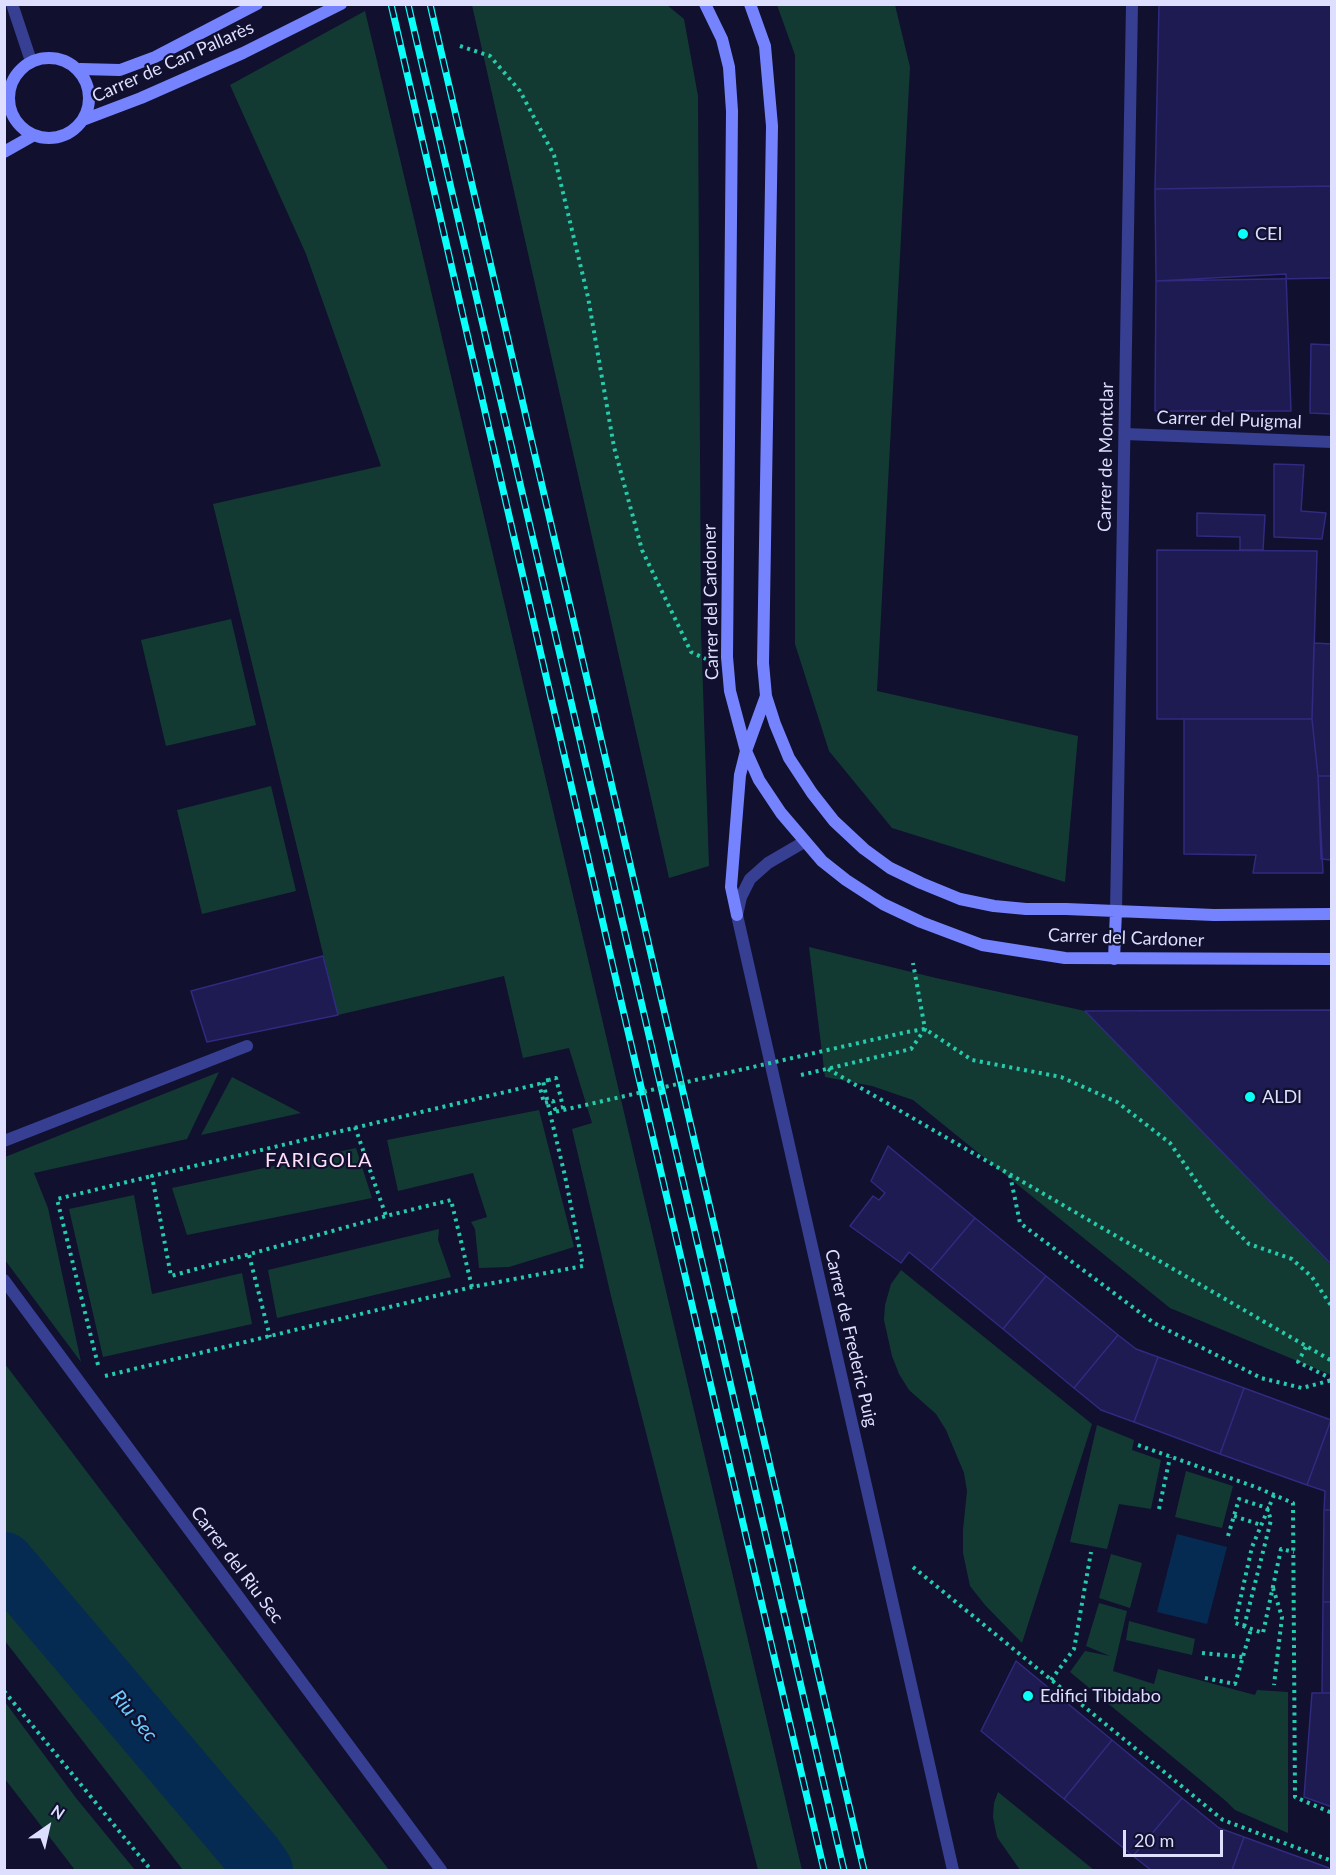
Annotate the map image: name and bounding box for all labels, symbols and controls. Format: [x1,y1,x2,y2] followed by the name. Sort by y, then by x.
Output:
[89,17,257,107] street label: Carrer de Can Pallarès
[1255,223,1282,245] place label: CEI
[1236,227,1250,241] marker: CEI
[1094,382,1118,532] street label: Carrer de Montclar
[1156,407,1302,433] street label: Carrer del Puigmal
[699,524,723,680] street label: Carrer del Cardoner
[1047,924,1205,952] street label: Carrer del Cardoner
[1262,1086,1302,1108] place label: ALDI
[1243,1090,1257,1104] marker: ALDI
[265,1149,373,1173] district label: FARIGOLA
[820,1247,882,1429] street label: Carrer de Frederic Puig
[186,1502,288,1628] street label: Carrer del Riu Sec
[105,1685,163,1747] water label: Riu Sec
[1040,1685,1161,1707] place label: Edifici Tibidabo
[1021,1689,1035,1703] marker: Edifici Tibidabo
[18,1797,78,1857] north arrow
[48,1800,69,1823] text: N
[1126,1818,1226,1856] scale bar
[1134,1829,1174,1851] text: 20 m

